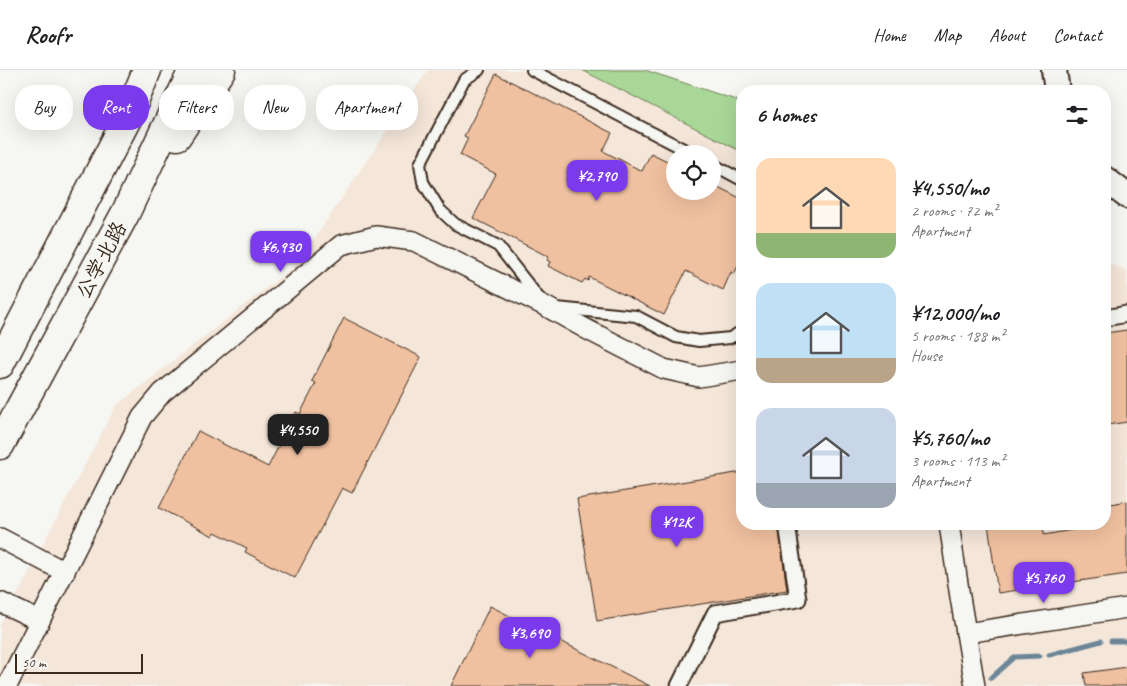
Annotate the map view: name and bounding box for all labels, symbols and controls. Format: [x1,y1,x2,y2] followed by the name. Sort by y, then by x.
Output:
[25,20,71,50] text: Roofr
[873,24,906,46] text: Home
[934,24,961,46] text: Map
[989,24,1025,46] text: About
[1053,24,1102,46] text: Contact
[15,85,73,130] chip: Buy
[83,85,149,130] chip: Rent
[159,85,234,130] chip: Filters
[244,85,306,130] chip: New
[316,85,418,130] chip: Apartment
[1063,101,1091,129] icon: filters
[756,102,816,128] text: 6 homes
[666,145,721,200] map controls
[666,145,721,200] button: locate
[556,160,638,202] pin: ¥2,790
[578,166,616,186] text: ¥2,790
[911,175,989,201] text: ¥4,550/mo
[796,178,856,238] icon: home
[911,201,997,221] text: 2 rooms · 72 m²
[70,217,132,303] street label: 公学北路
[911,221,970,241] text: Apartment
[240,230,322,273] pin: ¥6,930
[261,237,301,257] text: ¥6,930
[911,300,999,326] text: ¥12,000/mo
[796,303,856,363] icon: home
[911,326,1005,346] text: 5 rooms · 188 m²
[911,346,942,366] text: House
[257,414,339,456] pin: ¥4,550
[279,420,317,440] text: ¥4,550
[911,425,989,451] text: ¥5,760/mo
[796,428,856,488] icon: home
[911,451,1005,471] text: 3 rooms · 113 m²
[911,471,970,491] text: Apartment
[647,506,707,548] pin: ¥12K
[662,512,692,532] text: ¥12K
[1003,562,1085,604] pin: ¥5,760
[1024,568,1064,588] text: ¥5,760
[489,616,571,659] pin: ¥3,690
[510,623,550,643] text: ¥3,690
[15,651,142,674] scale bar
[22,654,46,671] text: 50 m

